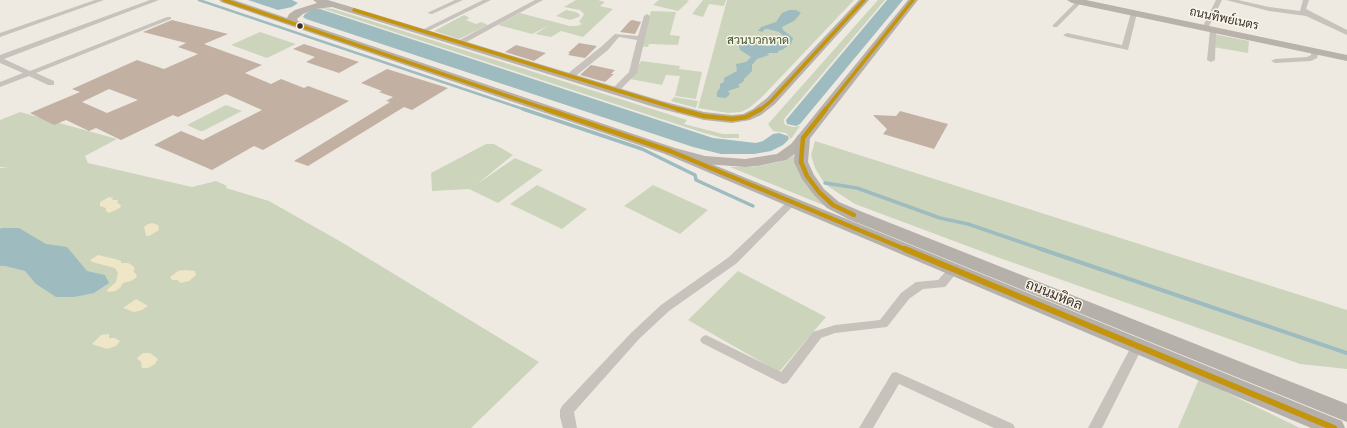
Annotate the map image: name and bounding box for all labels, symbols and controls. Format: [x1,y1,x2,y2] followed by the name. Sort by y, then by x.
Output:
[1188,5,1260,33] street label: ถนนทิพย์เนตร
[295,21,305,31] unlabelled marker
[727,34,789,48] park label: สวนบวกหาด
[1023,276,1085,314] street label: ถนนมหิดล

